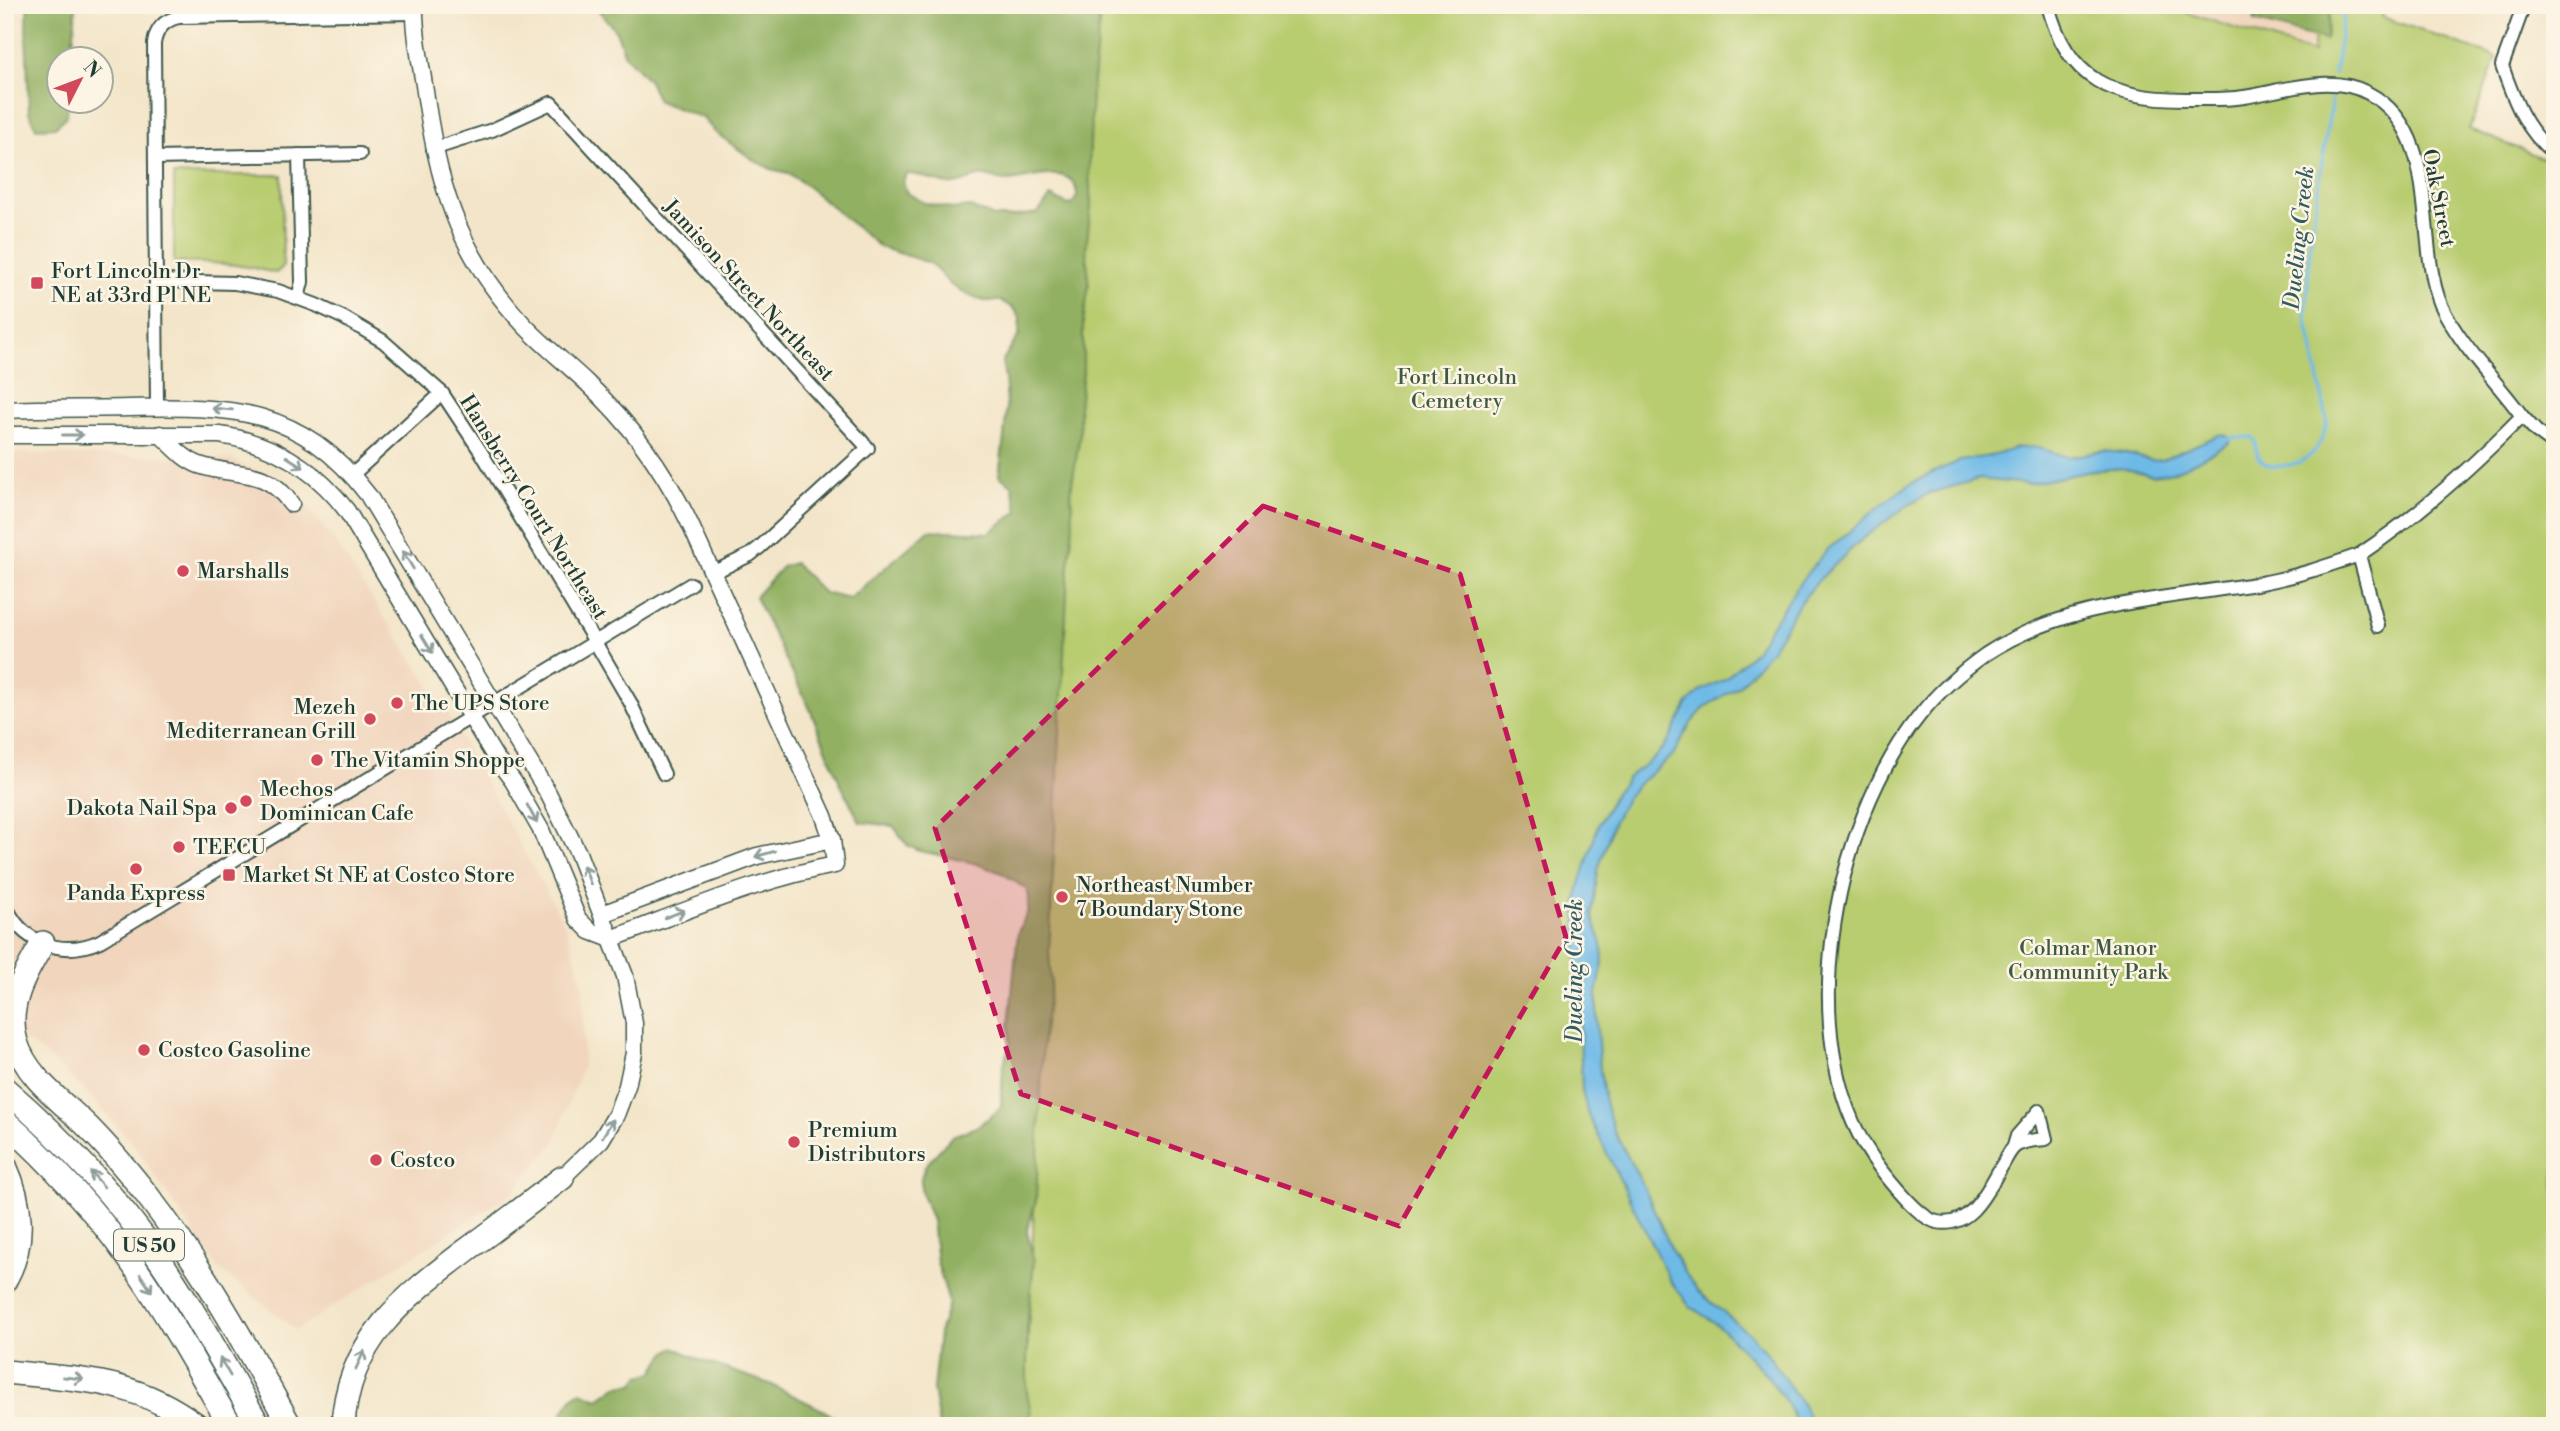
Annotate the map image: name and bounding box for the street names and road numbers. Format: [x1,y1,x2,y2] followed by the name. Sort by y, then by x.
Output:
[2416,147,2460,250] street label: Oak Street
[657,194,840,387] street label: Jamison Street Northeast
[453,390,613,625] street label: Hansberry Court Northeast
[114,1230,184,1260] road number: US 50

